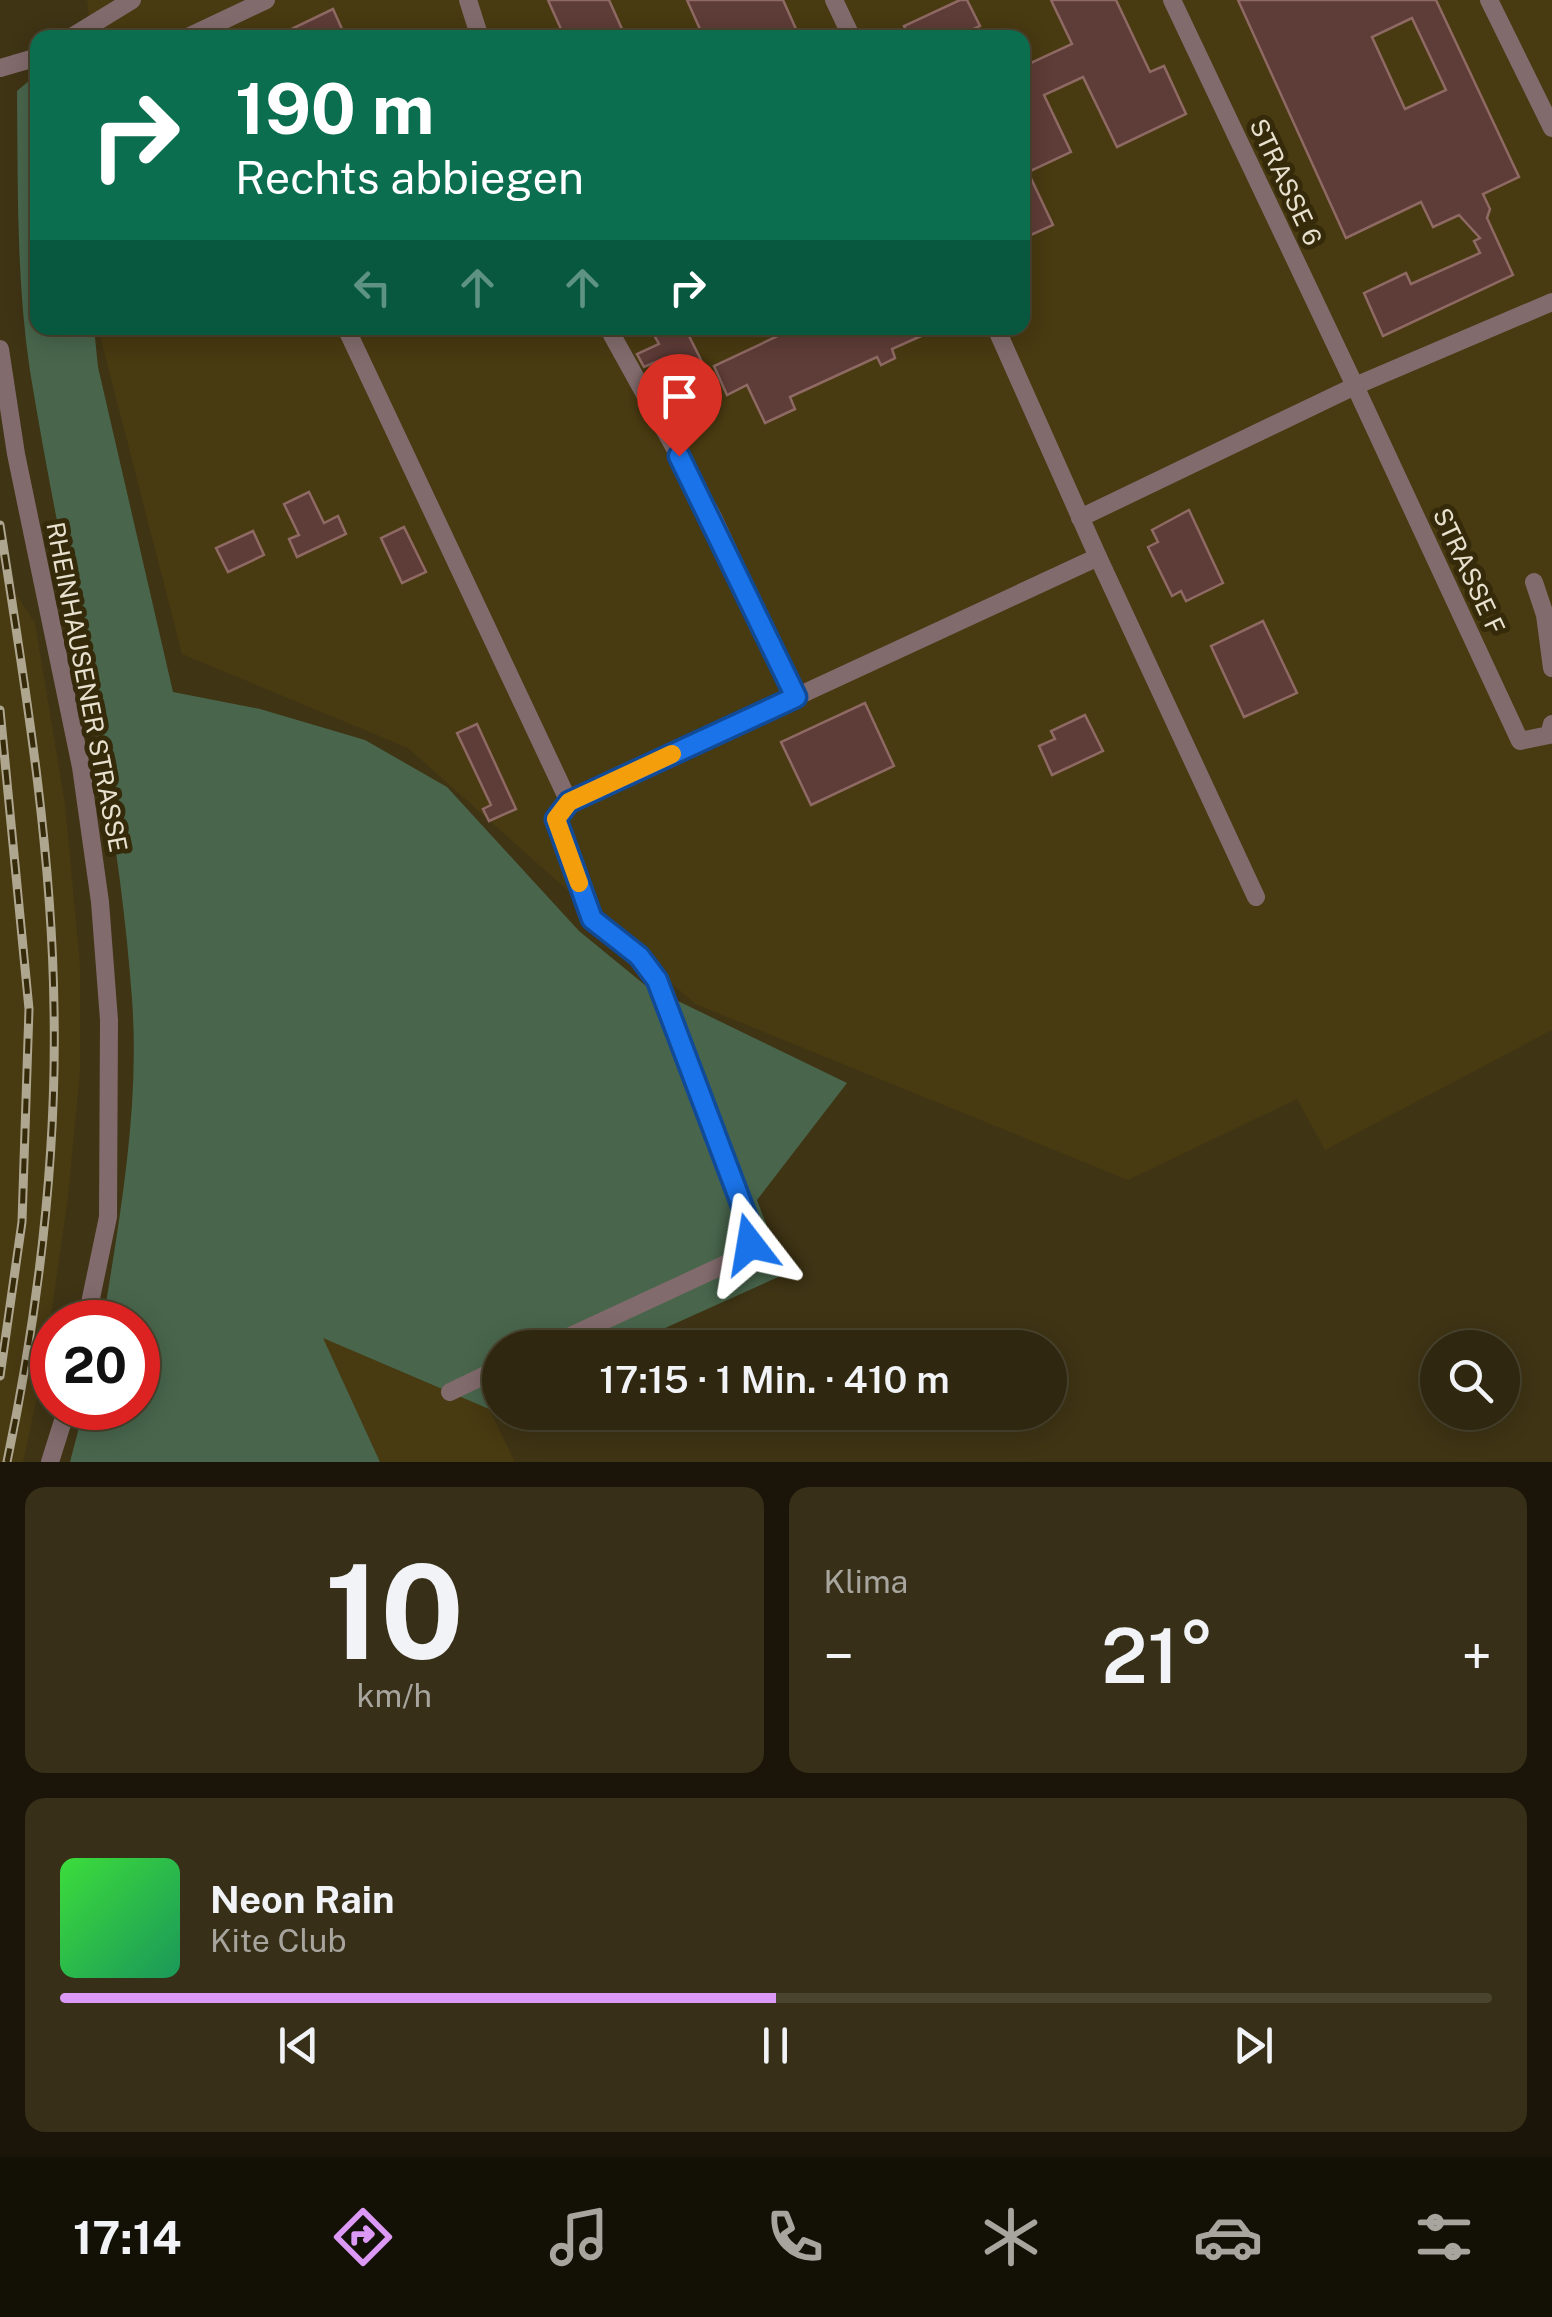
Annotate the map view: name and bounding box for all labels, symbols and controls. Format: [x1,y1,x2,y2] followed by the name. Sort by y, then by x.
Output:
[235,67,434,150] text: 190 m
[70,70,200,200] icon: right
[1244,114,1328,250] street label: STRASSE 6
[235,151,584,204] text: Rechts abbiegen
[345,260,400,315] icon: left
[450,260,505,315] icon: ahead
[555,260,610,315] icon: ahead
[660,260,715,315] icon: right
[637,354,722,457] pin
[652,369,707,424] icon: arrive
[1427,503,1511,639] street label: STRASSE F
[40,519,134,855] street label: RHEINHAUSENER STRASSE
[698,1192,802,1296] position arrow
[30,1300,160,1430] speed limit sign: 20
[1420,1330,1520,1430] map controls
[1420,1330,1520,1430] button: search
[599,1357,950,1402] text: 17:15 · 1 Min. · 410 m
[325,1536,464,1688] text: 10
[824,1563,908,1600] text: Klima
[1101,1612,1214,1700] text: 21°
[824,1624,854,1688] text: −
[1462,1624,1492,1688] text: +
[357,1677,432,1714] text: km/h
[210,1877,394,1922] text: Neon Rain
[210,1922,347,1959] text: Kite Club
[271,2018,326,2073] icon: previous
[748,2018,803,2073] icon: pause
[1226,2018,1281,2073] icon: next
[328,2202,398,2272] icon: directions
[544,2202,614,2272] icon: music
[760,2202,830,2272] icon: phone
[976,2202,1046,2272] icon: climate
[1193,2202,1263,2272] icon: car
[1409,2202,1479,2272] icon: filters
[73,2211,181,2264] text: 17:14

